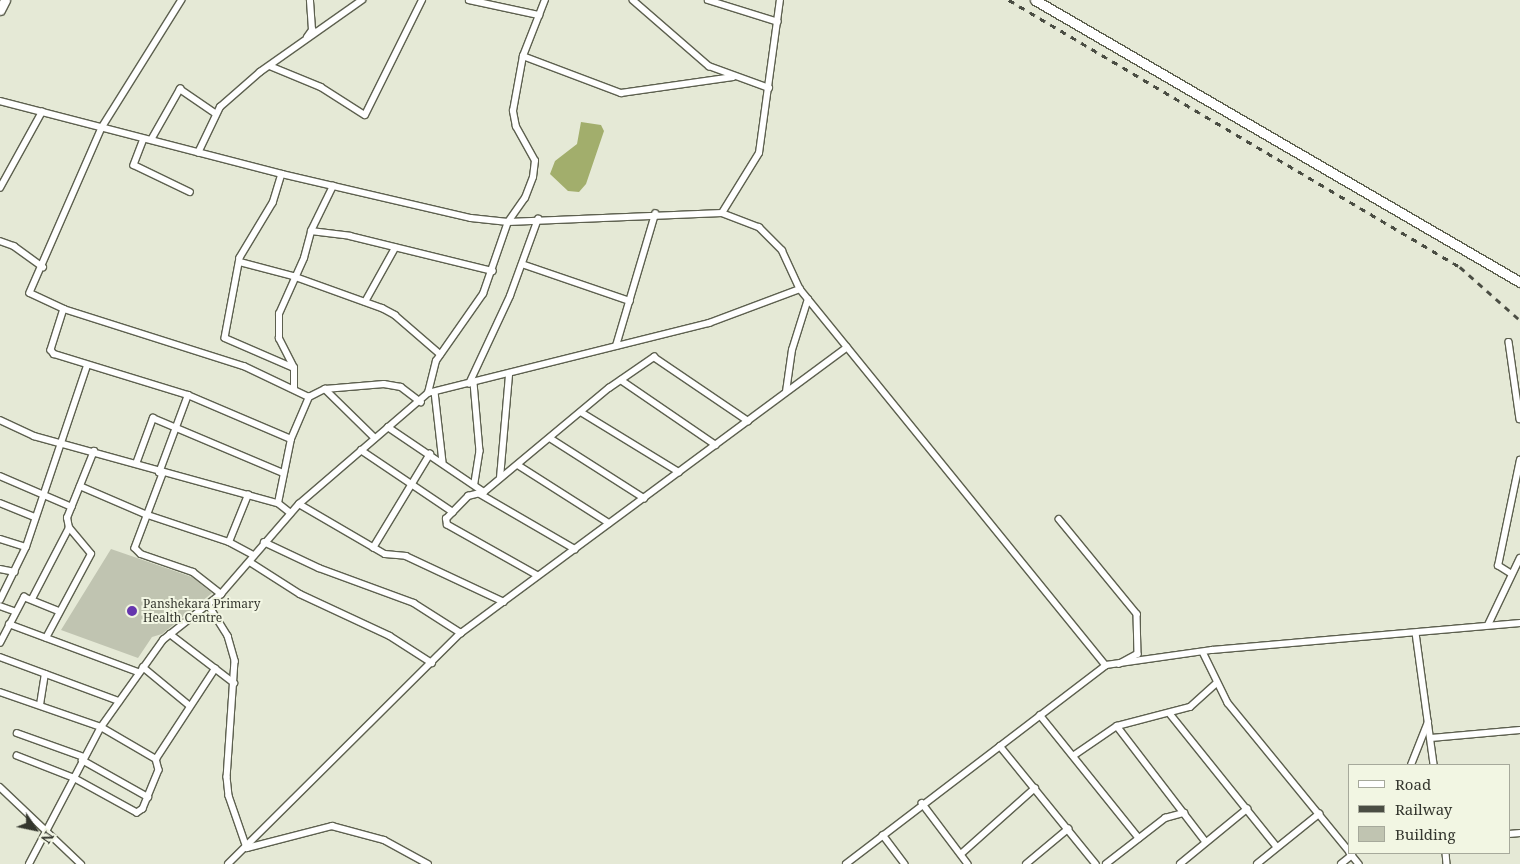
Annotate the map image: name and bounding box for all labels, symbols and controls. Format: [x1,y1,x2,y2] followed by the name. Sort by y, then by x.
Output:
[143,597,261,625] place label: Panshekara Primary Health Centre
[125,604,139,618] marker: Panshekara Primary Health Centre
[1348,764,1510,854] legend
[1395,774,1431,794] text: Road
[1395,799,1452,819] text: Railway
[10,804,60,854] north arrow
[1395,824,1456,844] text: Building
[37,828,59,848] text: N

